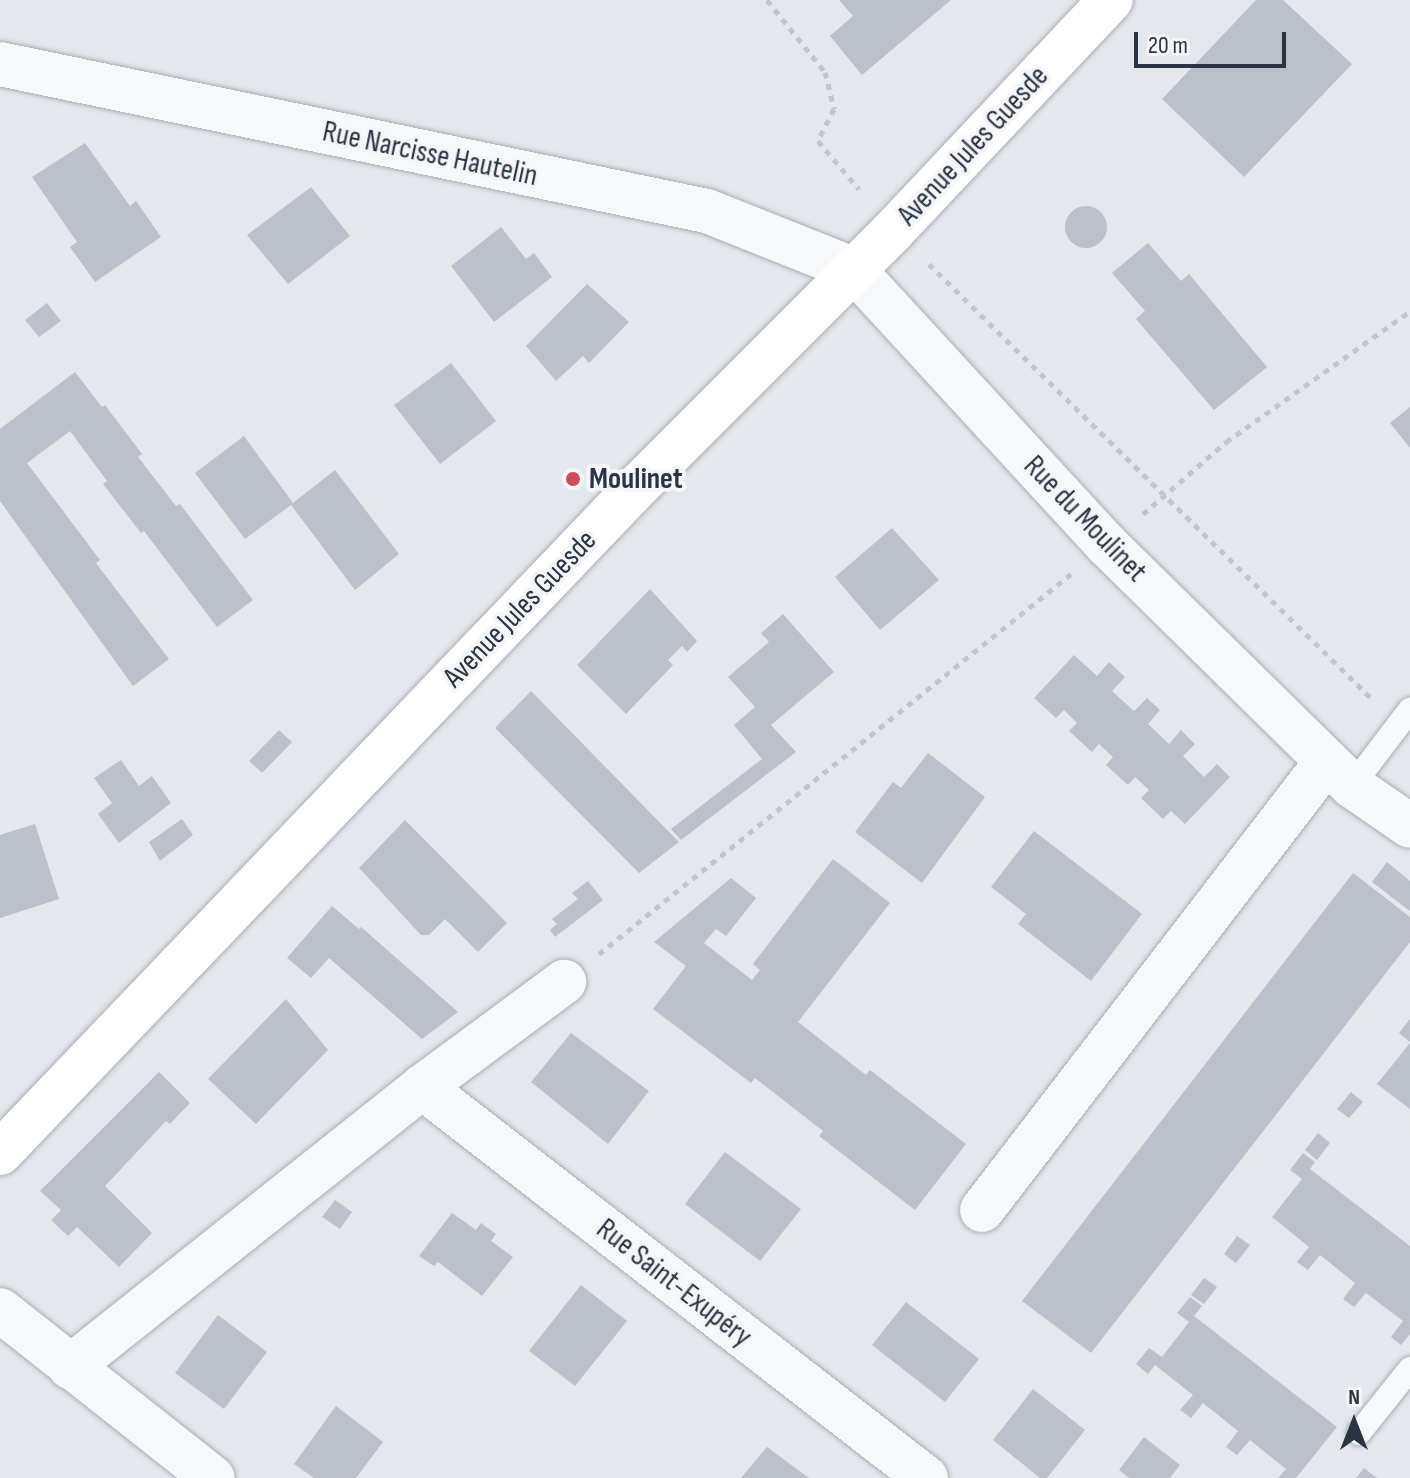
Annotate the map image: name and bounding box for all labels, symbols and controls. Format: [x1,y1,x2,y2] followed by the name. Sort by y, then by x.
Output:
[1138,16,1290,66] scale bar
[1148,31,1188,60] text: 20 m
[890,59,1056,233] street label: Avenue Jules Guesde
[319,114,541,194] street label: Rue Narcisse Hautelin
[1016,448,1154,590] street label: Rue du Moulinet
[589,461,683,497] place label: Moulinet
[564,470,582,488] marker: Moulinet
[436,523,604,695] street label: Avenue Jules Guesde
[589,1211,759,1355] street label: Rue Saint-Exupéry
[1314,1382,1394,1462] north arrow
[1348,1384,1360,1411] text: N

